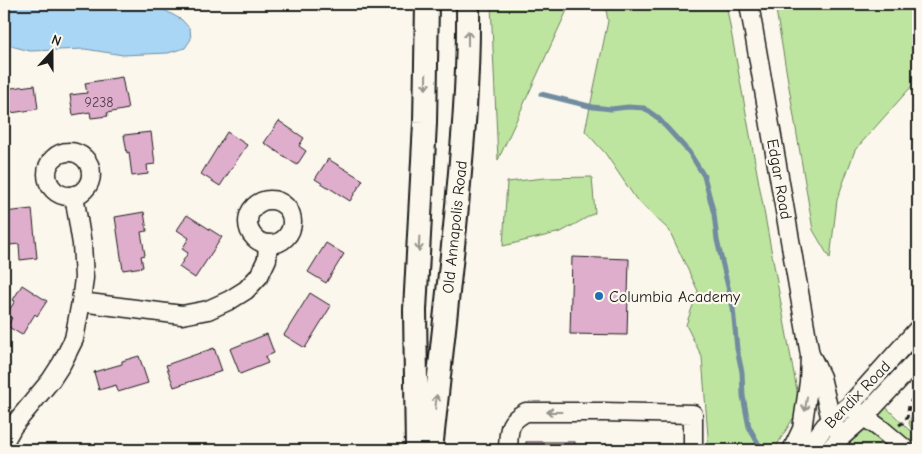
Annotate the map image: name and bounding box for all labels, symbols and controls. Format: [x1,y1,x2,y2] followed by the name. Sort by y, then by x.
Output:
[28,28,78,78] north arrow
[463,30,473,46] one-way arrow
[49,31,64,50] text: N
[421,74,431,90] one-way arrow
[84,94,114,111] house number: 9238
[763,138,795,221] street label: Edgar Road
[439,160,471,294] street label: Old Annapolis Road
[415,236,424,252] one-way arrow
[609,288,741,306] place label: Columbia Academy
[593,290,605,302] marker: Columbia Academy
[821,357,894,432] street label: Bendix Road
[431,394,441,410] one-way arrow
[801,395,811,411] one-way arrow
[547,407,563,417] one-way arrow

